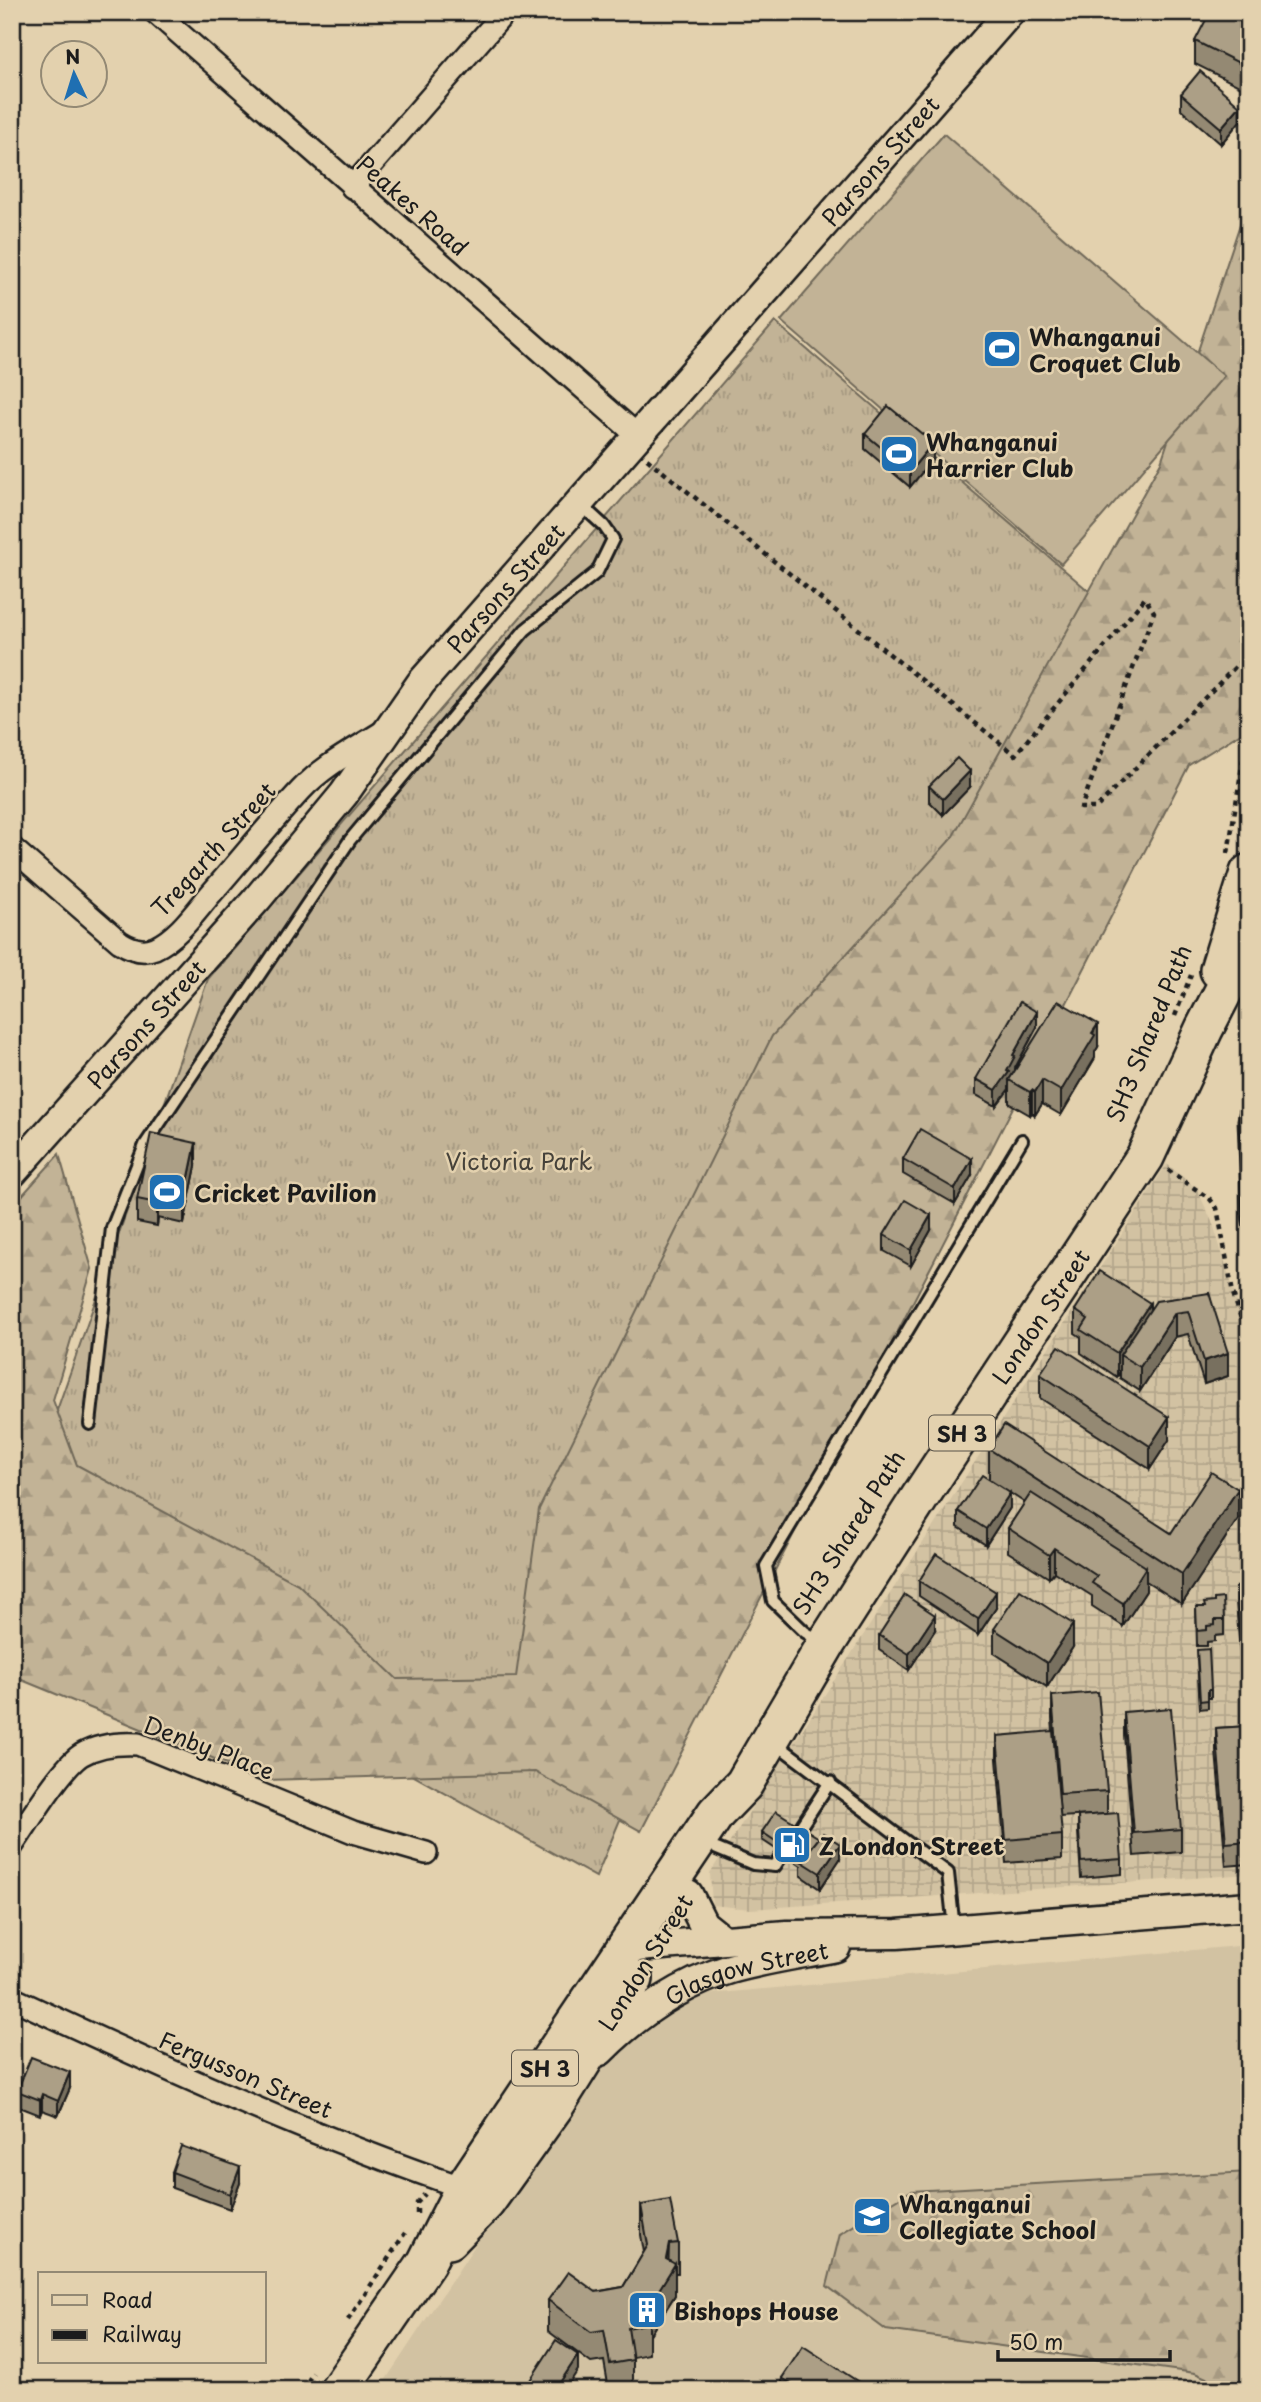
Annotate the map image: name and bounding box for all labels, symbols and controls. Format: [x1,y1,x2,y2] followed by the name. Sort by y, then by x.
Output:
[38,38,108,108] north arrow
[64,42,81,71] text: N
[812,88,947,234] street label: Parsons Street
[349,146,477,264] street label: Peakes Road
[1029,319,1181,380] place label: Whanganui Croquet Club
[981,328,1023,370] sports icon: Whanganui Croquet Club
[926,424,1074,485] place label: Whanganui Harrier Club
[878,433,920,475] sports icon: Whanganui Harrier Club
[438,515,572,661] street label: Parsons Street
[143,774,283,924] street label: Tregarth Street
[1096,939,1200,1127] street label: SH3 Shared Path
[78,951,213,1097] street label: Parsons Street
[446,1143,592,1178] park label: Victoria Park
[146,1171,188,1213] sports icon: Cricket Pavilion
[194,1175,377,1210] place label: Cricket Pavilion
[982,1241,1097,1391] street label: London Street
[929,1416,995,1450] road number: SH 3
[783,1443,913,1621] street label: SH3 Shared Path
[138,1706,280,1788] street label: Denby Place
[771,1824,813,1866] fuel station icon: Z London Street
[819,1828,1004,1863] place label: Z London Street
[589,1887,701,2037] street label: London Street
[658,1931,831,2013] street label: Glasgow Street
[154,2022,338,2126] street label: Fergusson Street
[512,2050,578,2086] road number: SH 3
[899,2186,1096,2247] place label: Whanganui Collegiate School
[851,2195,893,2237] school or university icon: Whanganui Collegiate School
[38,2272,266,2364] legend
[102,2283,153,2315] text: Road
[626,2289,668,2331] building icon: Bishops House
[674,2293,839,2328] place label: Bishops House
[102,2317,182,2349] text: Railway
[998,2318,1170,2362] scale bar
[1009,2325,1063,2357] text: 50 m

